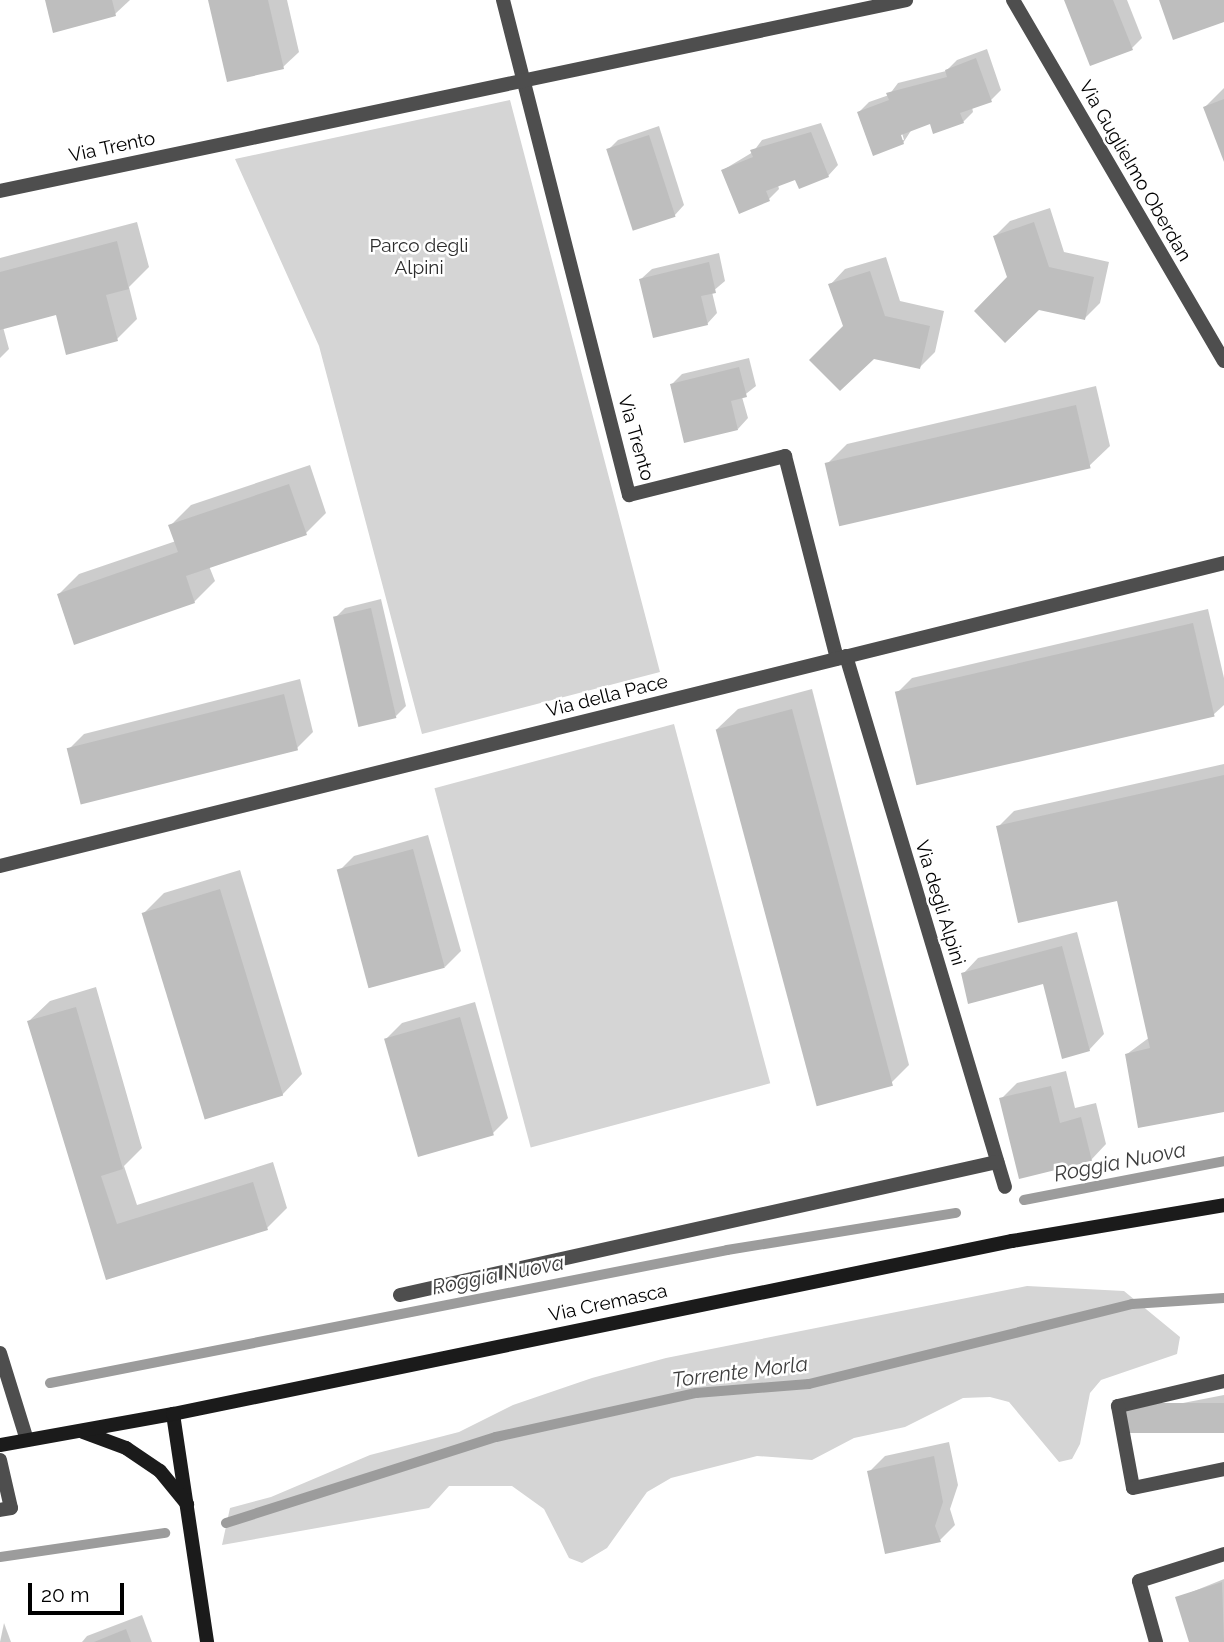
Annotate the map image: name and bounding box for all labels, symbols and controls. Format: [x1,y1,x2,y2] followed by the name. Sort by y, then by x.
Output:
[1074,77,1196,265] street label: Via Guglielmo Oberdan
[67,127,157,167] street label: Via Trento
[370,235,468,279] park label: Parco degli Alpini
[613,392,659,484] street label: Via Trento
[544,670,670,722] street label: Via della Pace
[910,837,970,969] street label: Via degli Alpini
[1052,1137,1188,1187] water label: Roggia Nuova
[430,1250,566,1300] water label: Roggia Nuova
[547,1279,669,1327] street label: Via Cremasca
[671,1351,809,1393] water label: Torrente Morla
[32,1568,128,1612] scale bar
[41,1582,89,1607] text: 20 m

